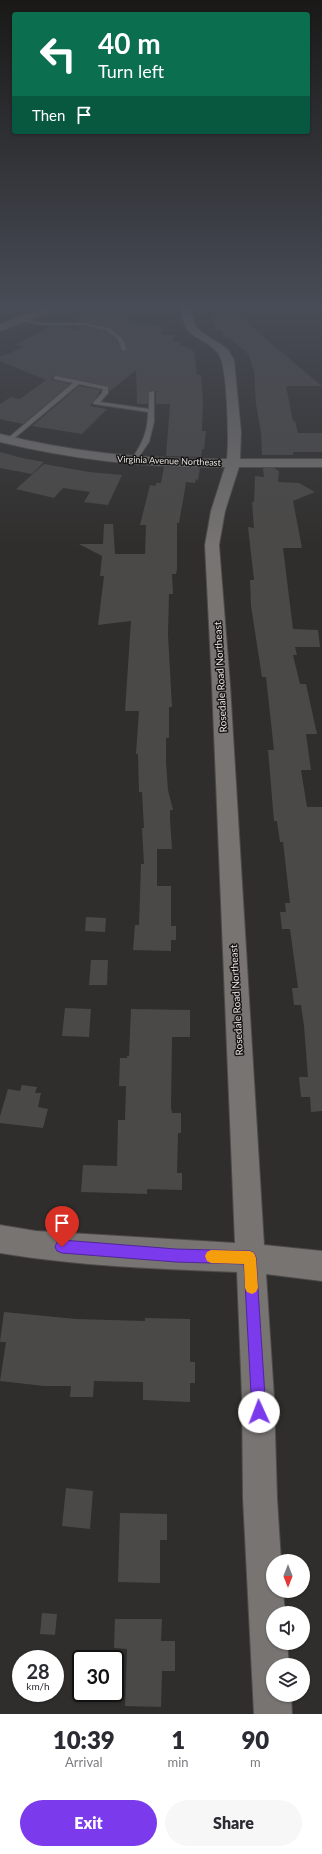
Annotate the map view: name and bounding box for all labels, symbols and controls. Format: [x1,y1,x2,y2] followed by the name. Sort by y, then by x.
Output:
[98,26,161,60] text: 40 m
[32,28,84,80] icon: left
[98,60,164,82] text: Turn left
[73,104,95,126] icon: arrive
[32,106,65,124] text: Then
[117,453,222,468] street label: Virginia Avenue Northeast
[211,621,229,733] street label: Rosedale Road Northeast
[227,944,245,1056] street label: Rosedale Road Northeast
[45,1206,79,1247] pin
[51,1212,73,1234] icon: arrive
[238,1391,280,1433] position arrow
[266,1554,310,1598] north arrow
[266,1554,310,1702] map controls
[266,1606,310,1650] button: sound
[72,1650,124,1702] speed limit sign: 30
[266,1658,310,1702] button: layers
[26,1659,50,1683] text: 28
[26,1680,50,1692] text: km/h
[53,1725,115,1754] text: 10:39
[171,1725,185,1754] text: 1
[241,1725,269,1754] text: 90
[65,1754,103,1770] text: Arrival
[168,1754,189,1770] text: min
[250,1754,261,1770] text: m
[20,1800,157,1846] button: Exit
[165,1800,302,1846] button: Share

